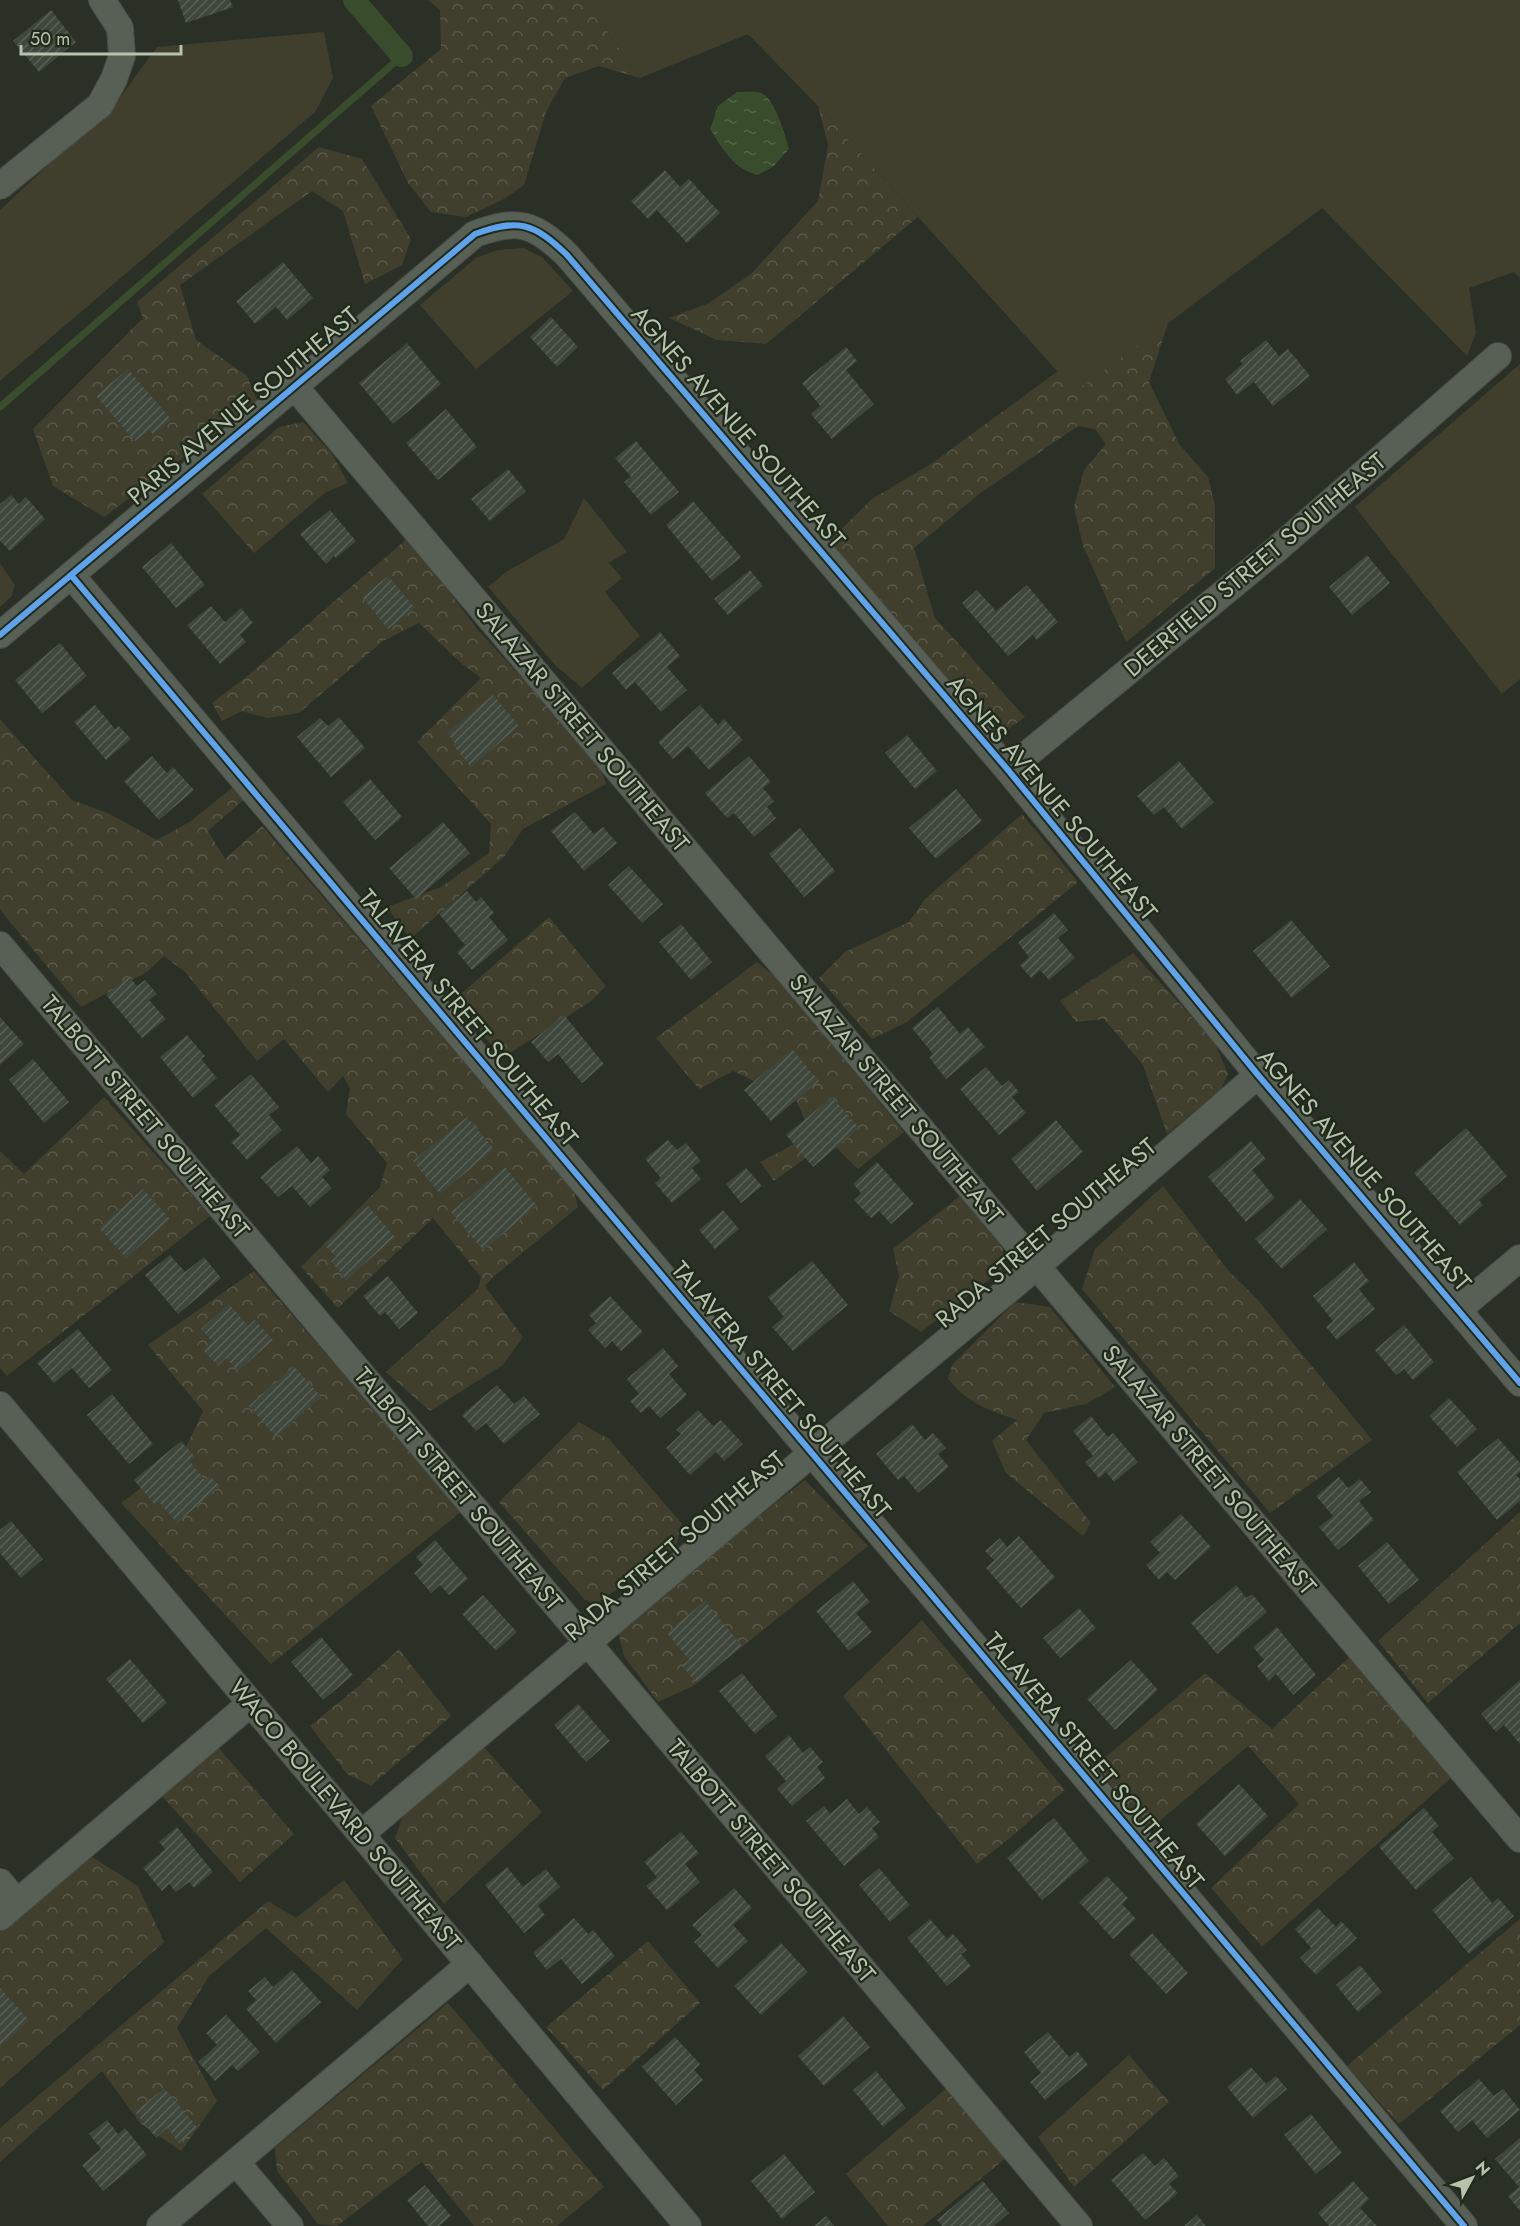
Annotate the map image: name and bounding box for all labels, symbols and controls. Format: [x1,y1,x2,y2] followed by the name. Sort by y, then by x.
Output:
[21,18,182,56] scale bar
[30,26,70,52] text: 50 m
[119,298,366,513] street label: PARIS AVENUE SOUTHEAST
[623,298,854,556] street label: AGNES AVENUE SOUTHEAST
[1116,444,1393,685] street label: DEERFIELD STREET SOUTHEAST
[467,594,698,859] street label: SALAZAR STREET SOUTHEAST
[939,667,1166,928] street label: AGNES AVENUE SOUTHEAST
[350,881,587,1154] street label: TALAVERA STREET SOUTHEAST
[781,966,1012,1231] street label: SALAZAR STREET SOUTHEAST
[33,987,258,1246] street label: TALBOTT STREET SOUTHEAST
[1249,1041,1480,1299] street label: AGNES AVENUE SOUTHEAST
[927,1129,1164,1336] street label: RADA STREET SOUTHEAST
[663,1253,900,1526] street label: TALAVERA STREET SOUTHEAST
[1094,1337,1325,1602] street label: SALAZAR STREET SOUTHEAST
[346,1359,571,1618] street label: TALBOTT STREET SOUTHEAST
[556,1442,793,1649] street label: RADA STREET SOUTHEAST
[976,1624,1213,1897] street label: TALAVERA STREET SOUTHEAST
[221,1671,470,1958] street label: WACO BOULEVARD SOUTHEAST
[659,1731,884,1990] street label: TALBOTT STREET SOUTHEAST
[1442,2148,1502,2208] north arrow
[1470,2156,1496,2181] text: N

